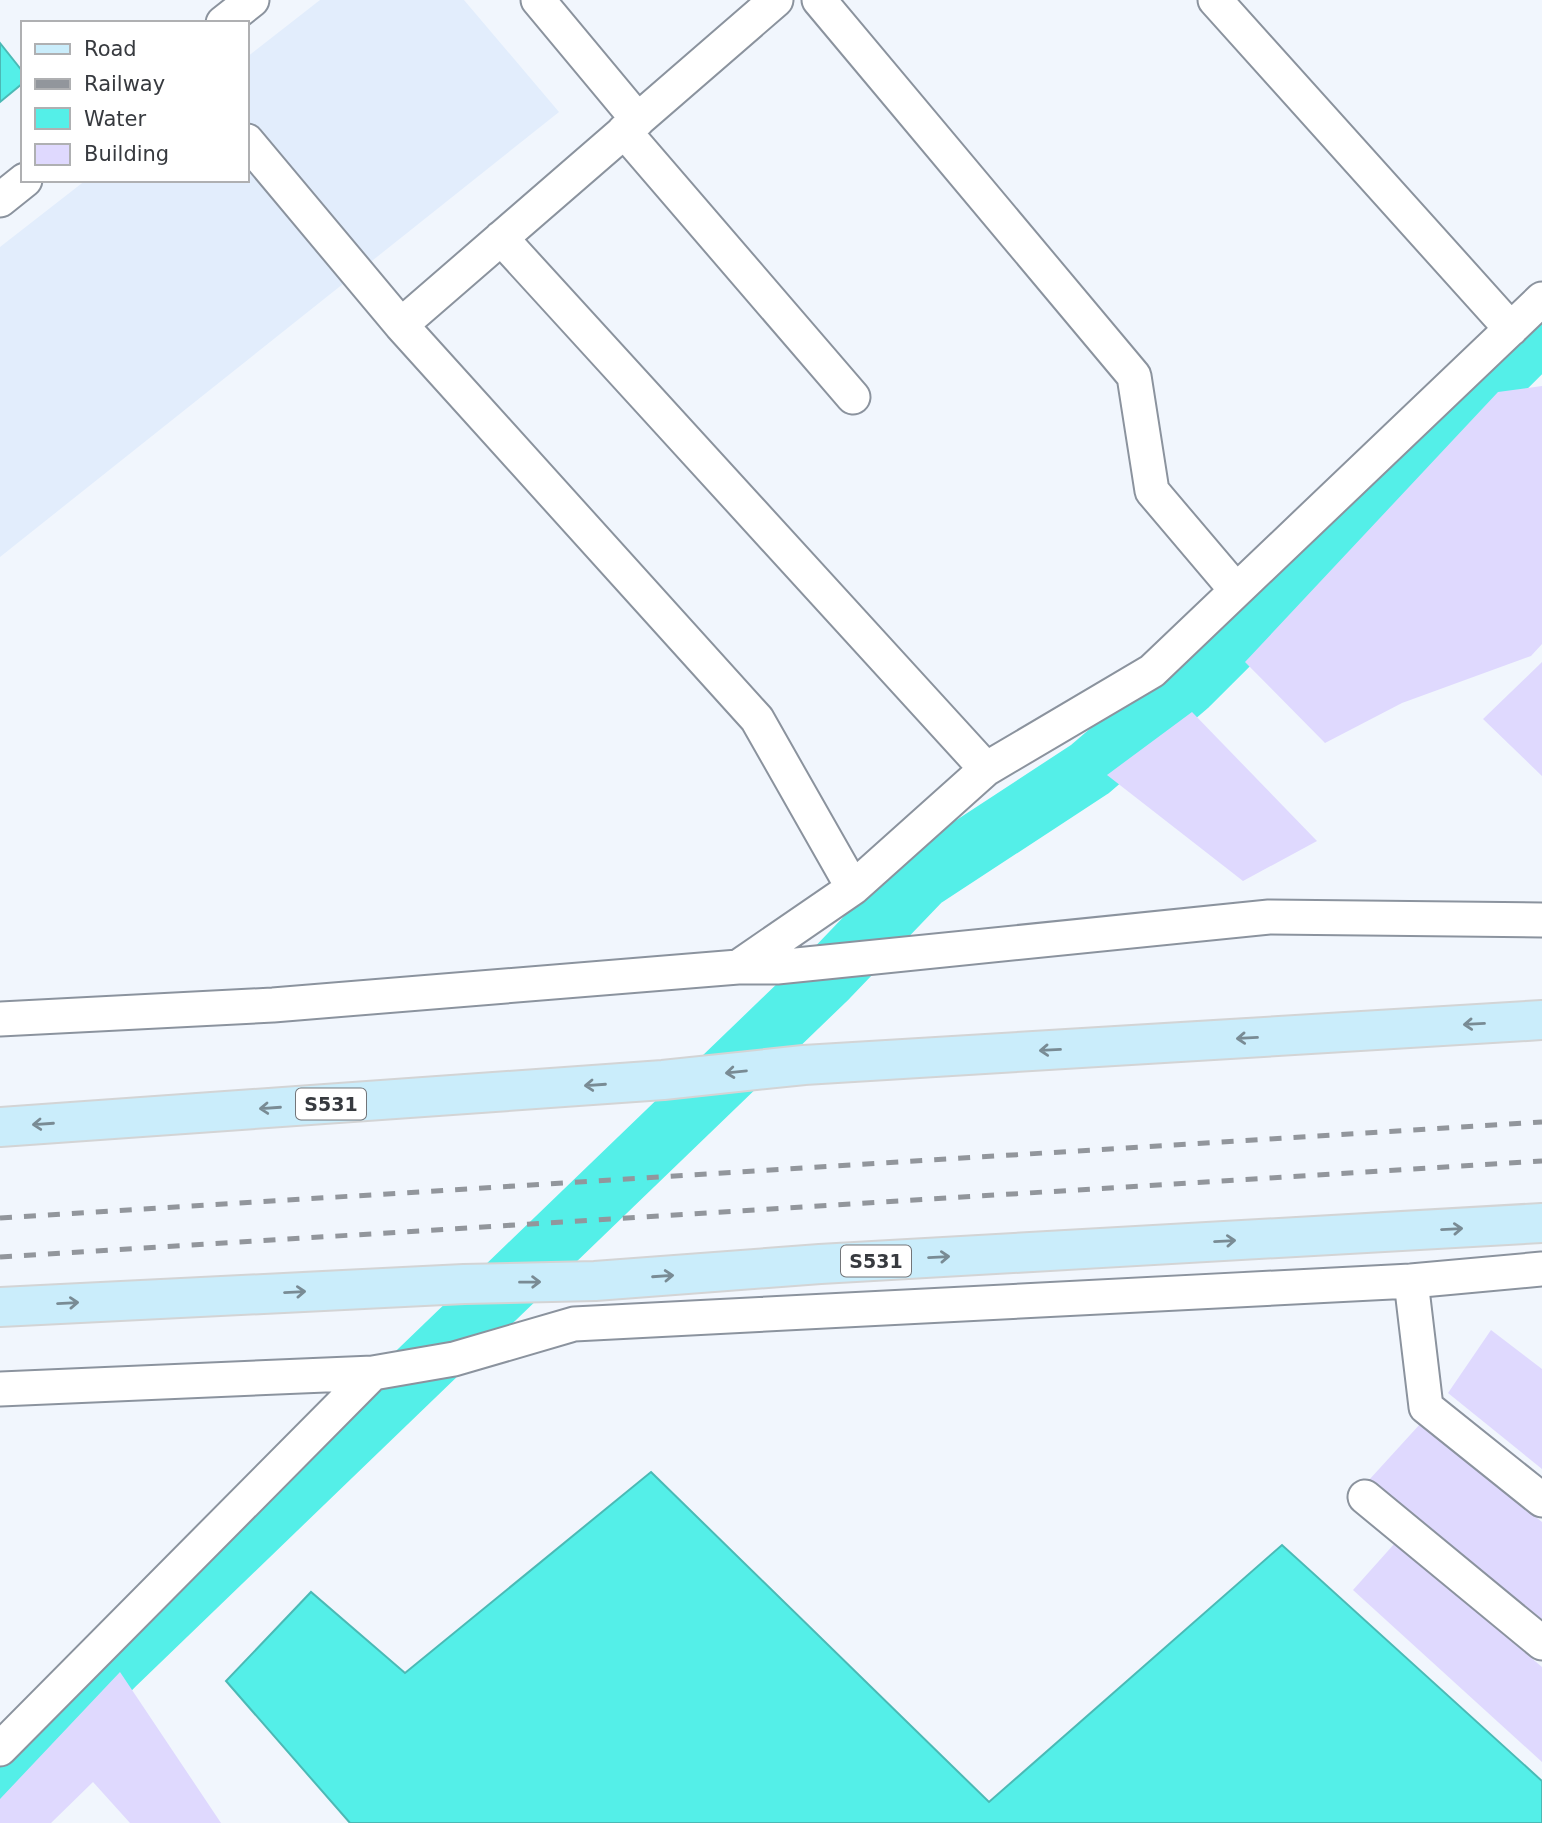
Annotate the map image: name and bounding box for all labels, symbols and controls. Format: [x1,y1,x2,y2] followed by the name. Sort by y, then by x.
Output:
[21,21,248,182] legend
[84,37,137,61] text: Road
[84,72,165,96] text: Railway
[84,107,146,131] text: Water
[84,142,169,166] text: Building
[1463,1018,1486,1031] one-way arrow
[1236,1032,1259,1045] one-way arrow
[1039,1044,1062,1057] one-way arrow
[725,1066,748,1079] one-way arrow
[584,1079,606,1092] one-way arrow
[296,1088,366,1120] road number: S531
[259,1102,282,1115] one-way arrow
[32,1118,55,1131] one-way arrow
[1440,1222,1463,1235] one-way arrow
[1213,1235,1236,1248] one-way arrow
[841,1246,911,1276] road number: S531
[927,1251,950,1264] one-way arrow
[652,1269,674,1282] one-way arrow
[518,1276,541,1289] one-way arrow
[284,1286,307,1299] one-way arrow
[56,1297,79,1310] one-way arrow

